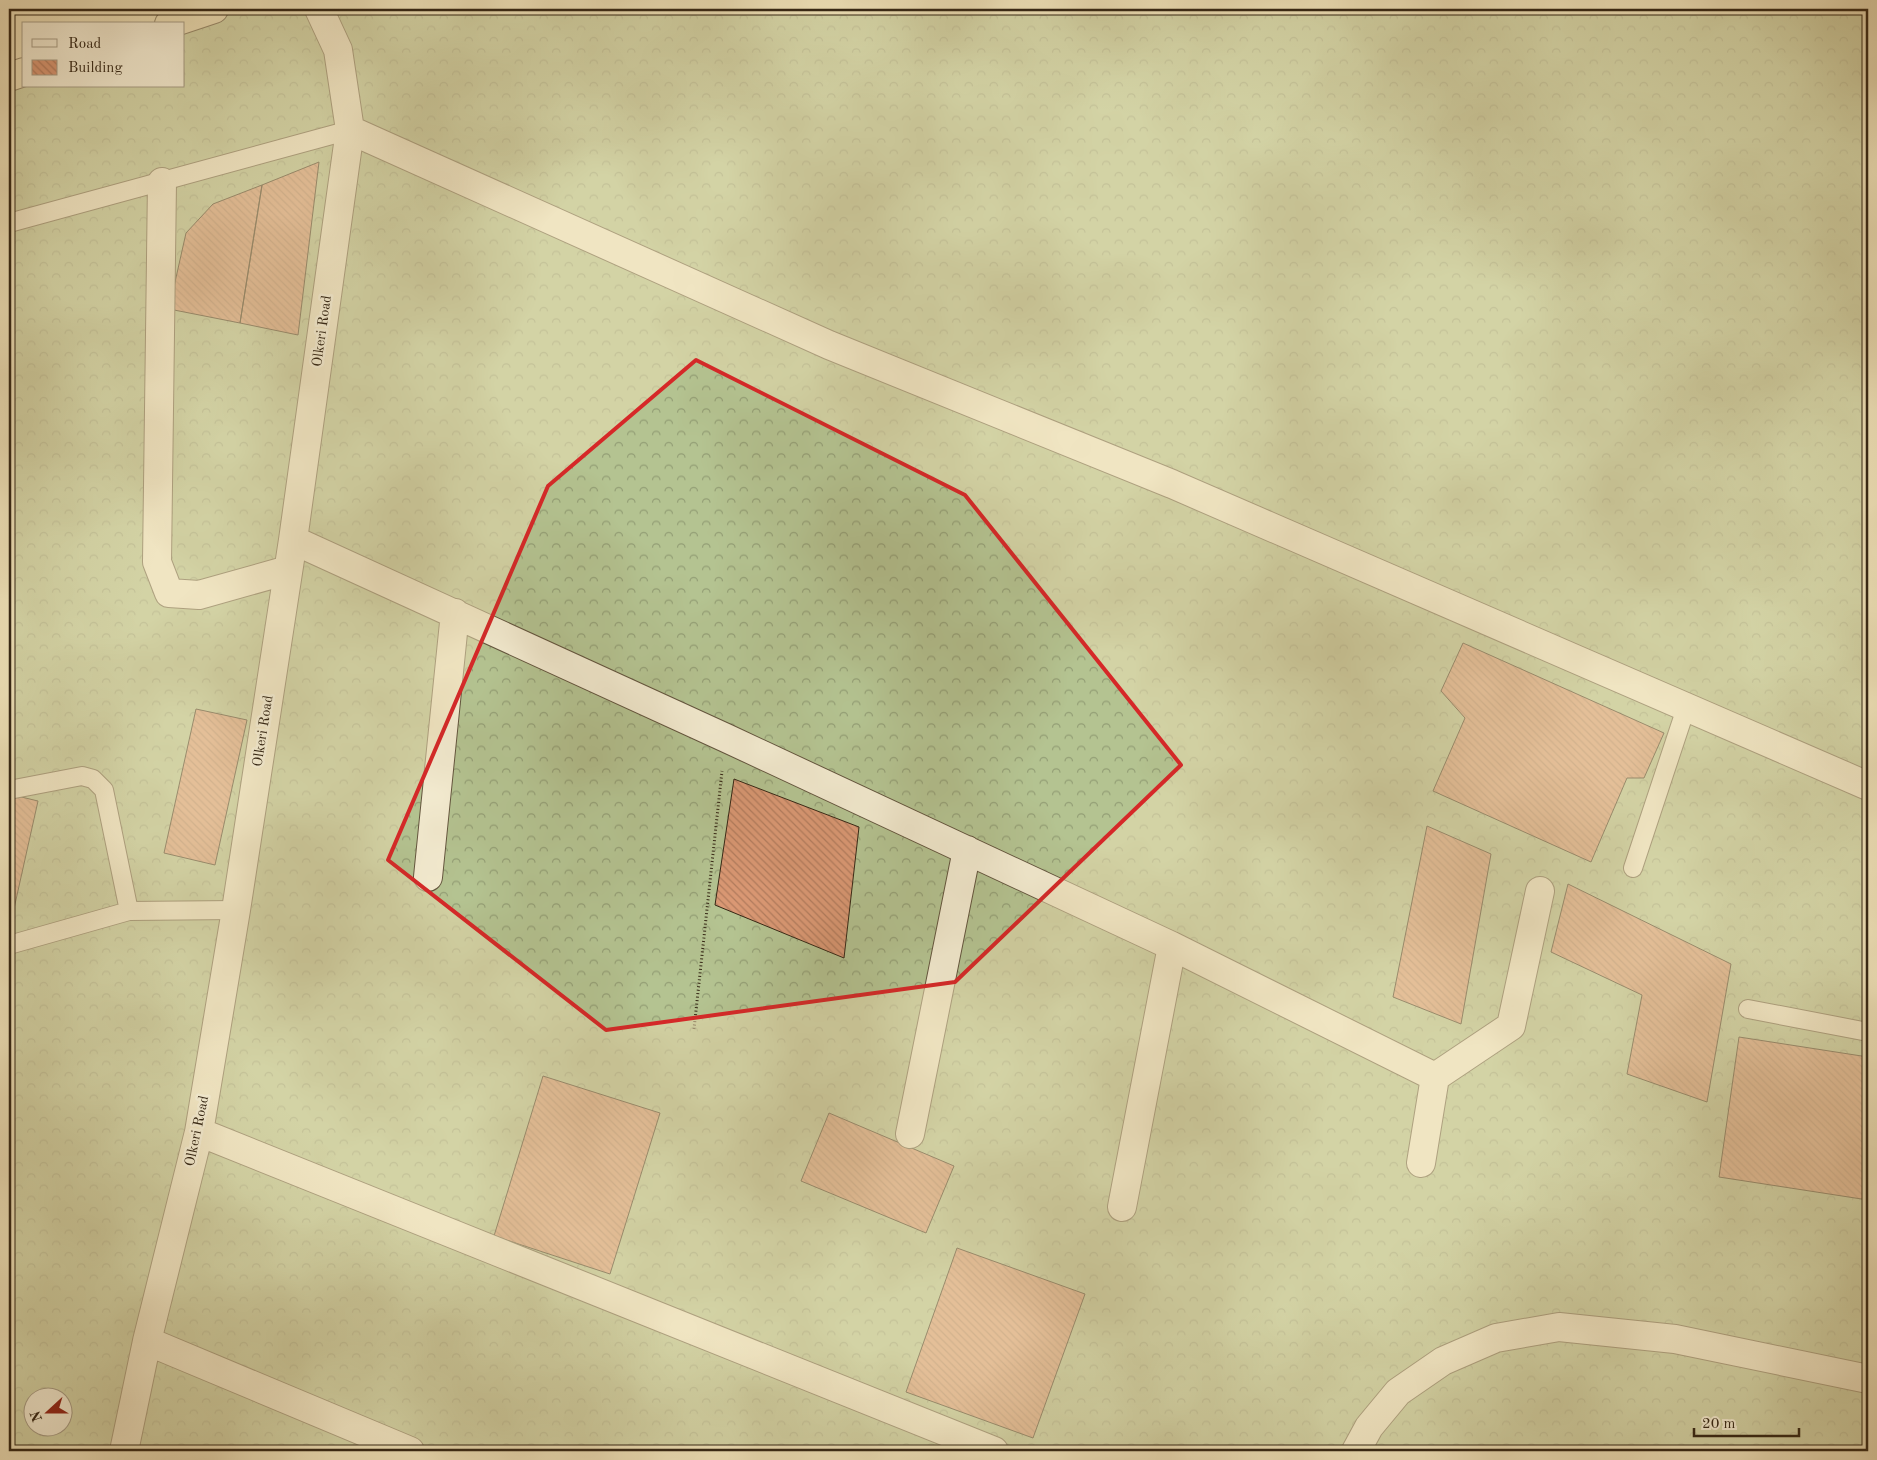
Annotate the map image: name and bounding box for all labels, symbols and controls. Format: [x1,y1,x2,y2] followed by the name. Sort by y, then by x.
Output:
[22,22,185,88] legend
[68,37,102,52] text: Road
[68,61,123,76] text: Building
[310,294,334,368] street label: Olkeri Road
[250,694,276,768] street label: Olkeri Road
[183,1094,211,1168] street label: Olkeri Road
[22,1388,72,1438] north arrow
[1694,1405,1800,1437] scale bar
[28,1409,45,1424] text: N
[1702,1417,1736,1432] text: 20 m

